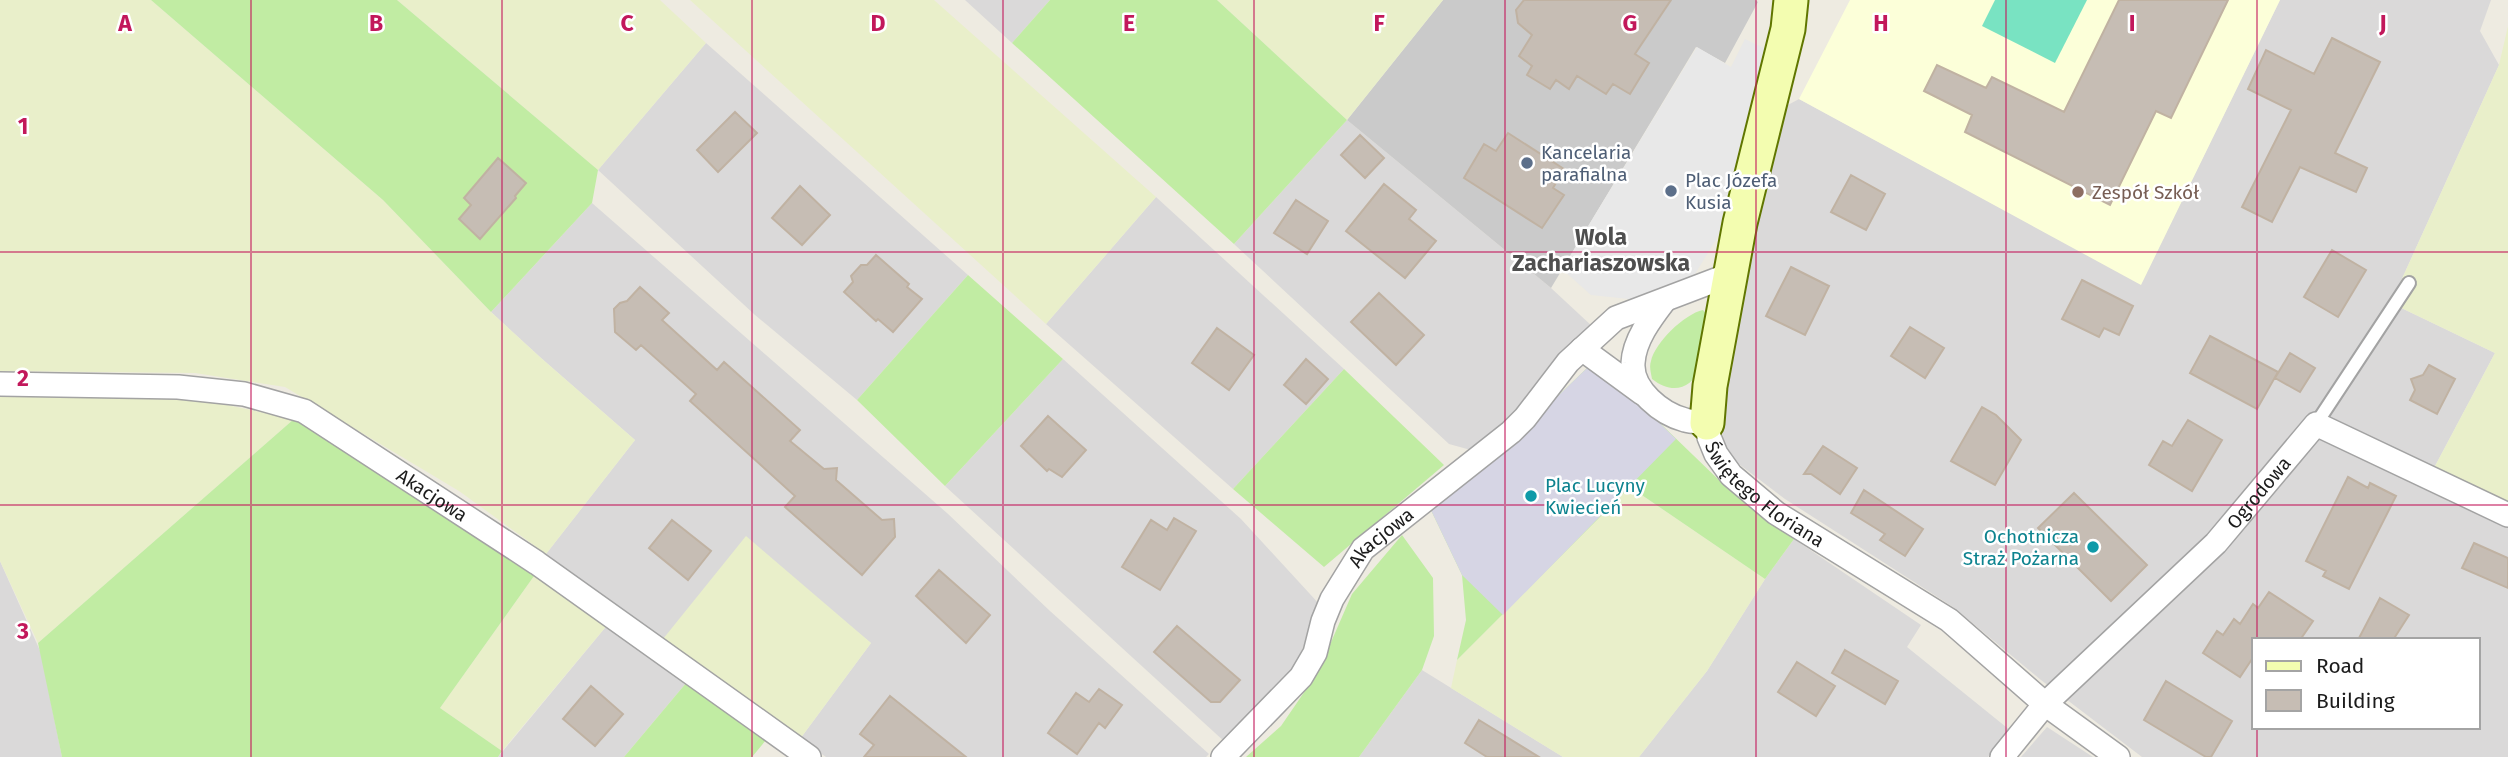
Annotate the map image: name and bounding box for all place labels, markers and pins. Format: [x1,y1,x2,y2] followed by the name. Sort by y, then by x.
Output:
[1541,141,1631,186] place label: Kancelaria parafialna
[1519,155,1535,171] marker: Kancelaria parafialna
[1685,169,1777,214] place label: Plac Józefa Kusia
[2092,181,2199,204] place label: Zespół Szkół
[1663,183,1679,199] marker: Plac Józefa Kusia
[2070,184,2086,200] marker: Zespół Szkół
[1545,474,1645,519] place label: Plac Lucyny Kwiecień
[1523,488,1539,504] marker: Plac Lucyny Kwiecień
[1963,525,2079,570] place label: Ochotnicza Straż Pożarna
[2085,539,2101,555] marker: Ochotnicza Straż Pożarna

